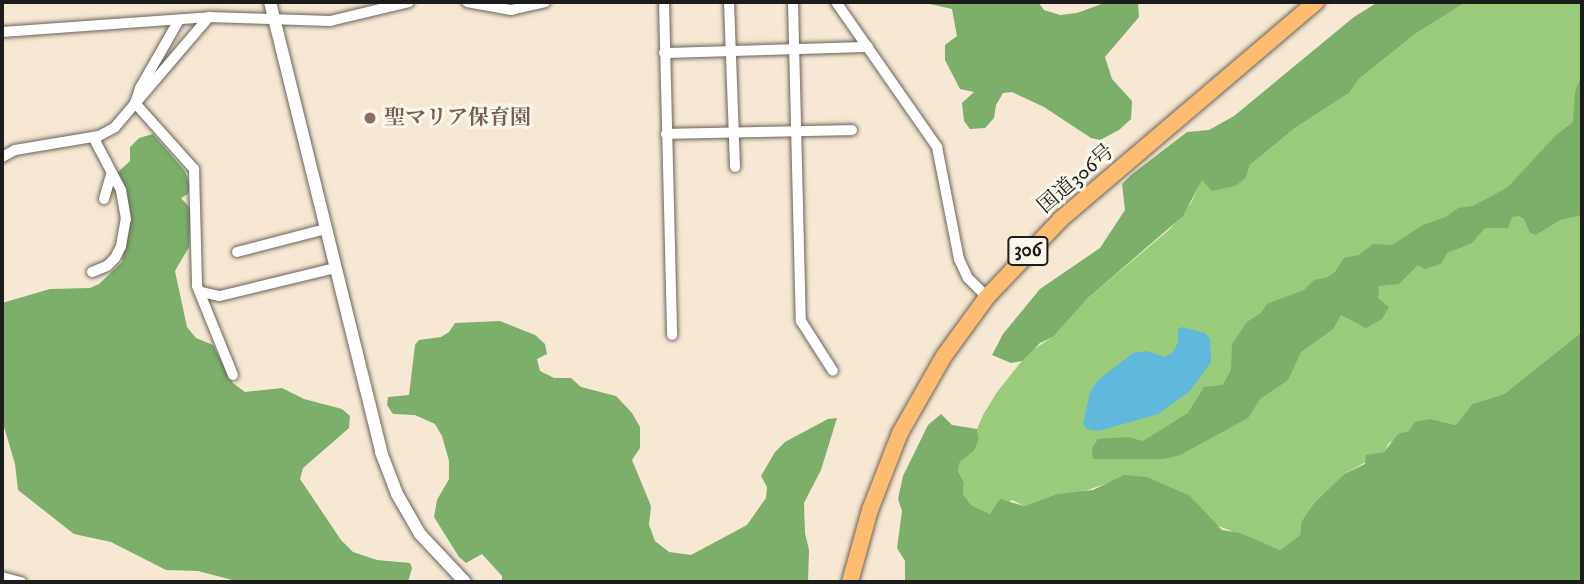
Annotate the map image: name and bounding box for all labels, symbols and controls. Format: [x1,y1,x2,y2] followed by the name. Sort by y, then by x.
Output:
[384,105,531,131] place label: 聖マリア保育園
[362,110,378,126] marker: 聖マリア保育園
[1033,139,1119,219] street label: 国道306号
[1007,235,1049,266] road number: 306

